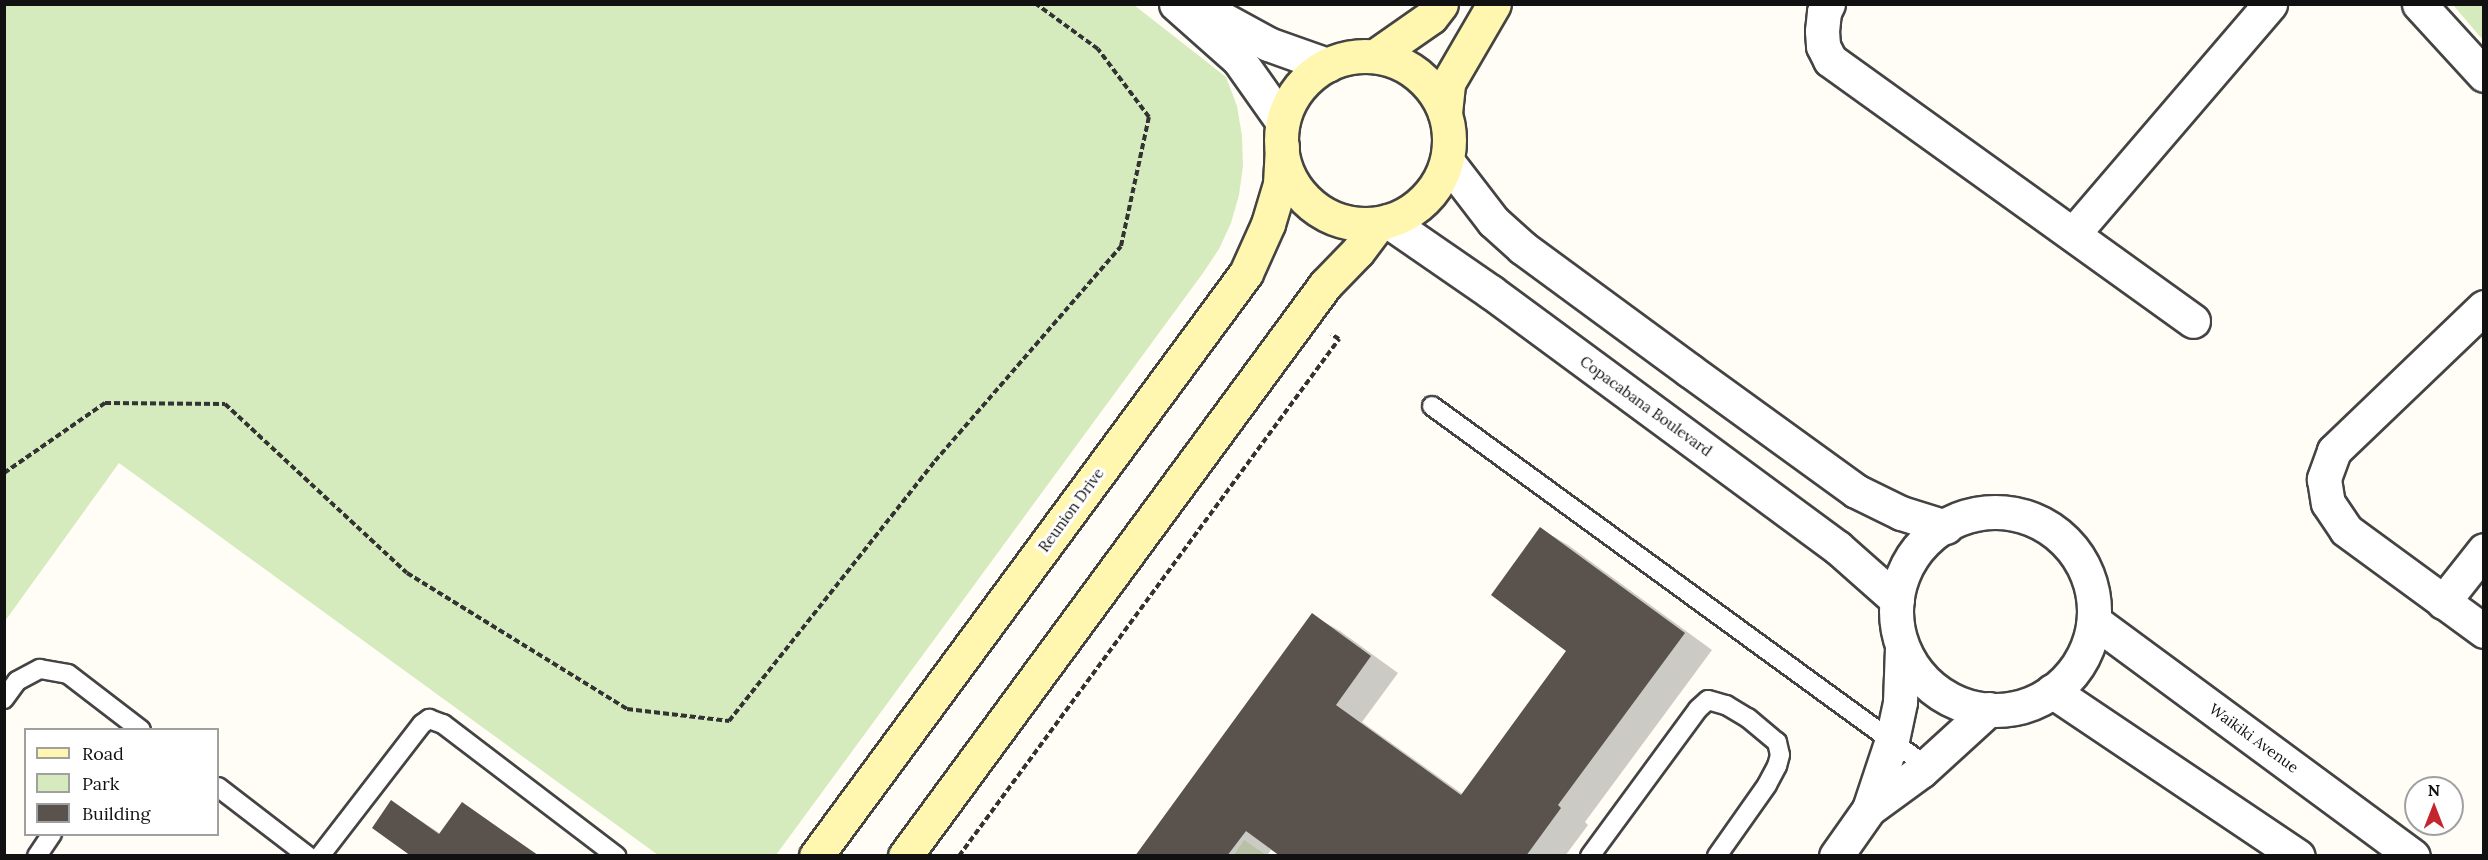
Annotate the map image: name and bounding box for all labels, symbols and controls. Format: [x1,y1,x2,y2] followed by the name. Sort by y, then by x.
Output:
[1577,352,1715,460] street label: Copacabana Boulevard
[1035,465,1107,555] street label: Reunion Drive
[2206,700,2302,776] street label: Waikiki Avenue
[24,728,219,836] legend
[82,742,124,765] text: Road
[82,772,119,795] text: Park
[2404,776,2464,836] north arrow
[2428,780,2440,800] text: N
[82,802,150,825] text: Building

